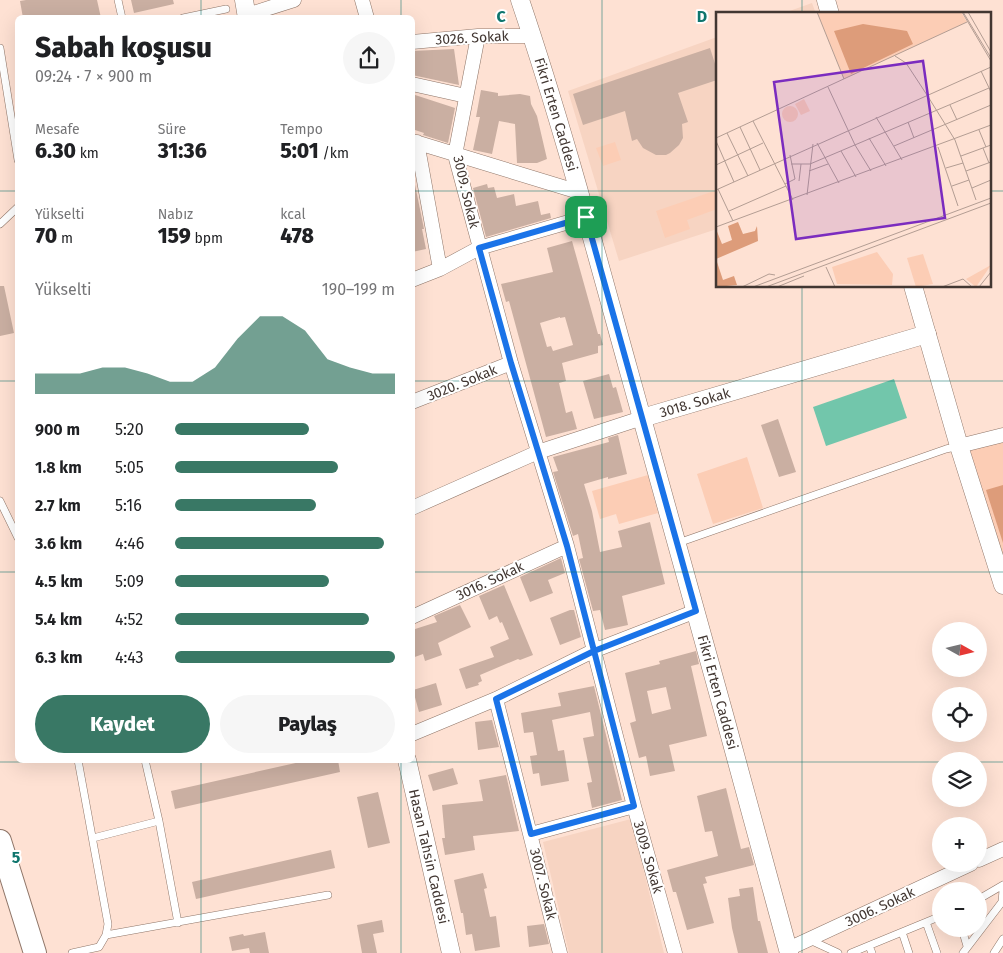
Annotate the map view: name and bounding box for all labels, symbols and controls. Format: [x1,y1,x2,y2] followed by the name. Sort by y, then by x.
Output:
[496,7,506,26] text: C
[697,7,707,26] text: D
[716,12,990,288] inset map
[435,28,510,48] street label: 3026. Sokak
[35,31,212,64] text: Sabah koşusu
[343,32,395,84] button: share
[531,55,581,173] street label: Fikri Erten Caddesi
[35,67,152,86] text: 09:24 · 7 × 900 m
[35,121,80,138] text: Mesafe
[158,121,186,138] text: Süre
[280,121,323,138] text: Tempo
[35,138,76,164] text: 6.30
[158,138,207,164] text: 31:36
[280,138,319,164] text: 5:01
[76,145,99,162] text: km
[319,145,349,162] text: /km
[449,154,483,231] street label: 3009. Sokak
[565,196,607,238] pin
[572,203,600,231] icon: arrive
[35,206,85,223] text: Yükselti
[158,206,193,223] text: Nabız
[280,206,306,223] text: kcal
[35,223,57,249] text: 70
[158,223,191,249] text: 159
[280,223,314,249] text: 478
[57,230,73,247] text: m
[191,230,223,247] text: bpm
[35,280,92,299] text: Yükselti
[322,280,395,299] text: 190–199 m
[425,361,500,405] street label: 3020. Sokak
[657,384,733,421] street label: 3018. Sokak
[35,420,80,439] text: 900 m
[115,420,144,439] text: 5:20
[35,458,82,477] text: 1.8 km
[115,458,144,477] text: 5:05
[35,496,81,515] text: 2.7 km
[115,496,142,515] text: 5:16
[35,534,82,553] text: 3.6 km
[115,534,144,553] text: 4:46
[454,558,527,604] street label: 3016. Sokak
[35,572,83,591] text: 4.5 km
[115,572,144,591] text: 5:09
[35,610,82,629] text: 5.4 km
[115,610,143,629] text: 4:52
[932,622,988,678] north arrow
[932,622,987,937] map controls
[694,633,742,751] street label: Fikri Erten Caddesi
[35,648,83,667] text: 6.3 km
[115,648,144,667] text: 4:43
[932,687,987,742] button: locate
[35,695,210,753] button: Kaydet
[220,695,395,753] button: Paylaş
[932,752,987,807] button: layers
[405,787,453,926] street label: Hasan Tahsin Caddesi
[932,817,987,872] button: +
[630,819,667,896] street label: 3009. Sokak
[526,846,560,922] street label: 3007. Sokak
[12,848,21,867] text: 5
[932,882,987,937] button: −
[843,883,918,930] street label: 3006. Sokak

